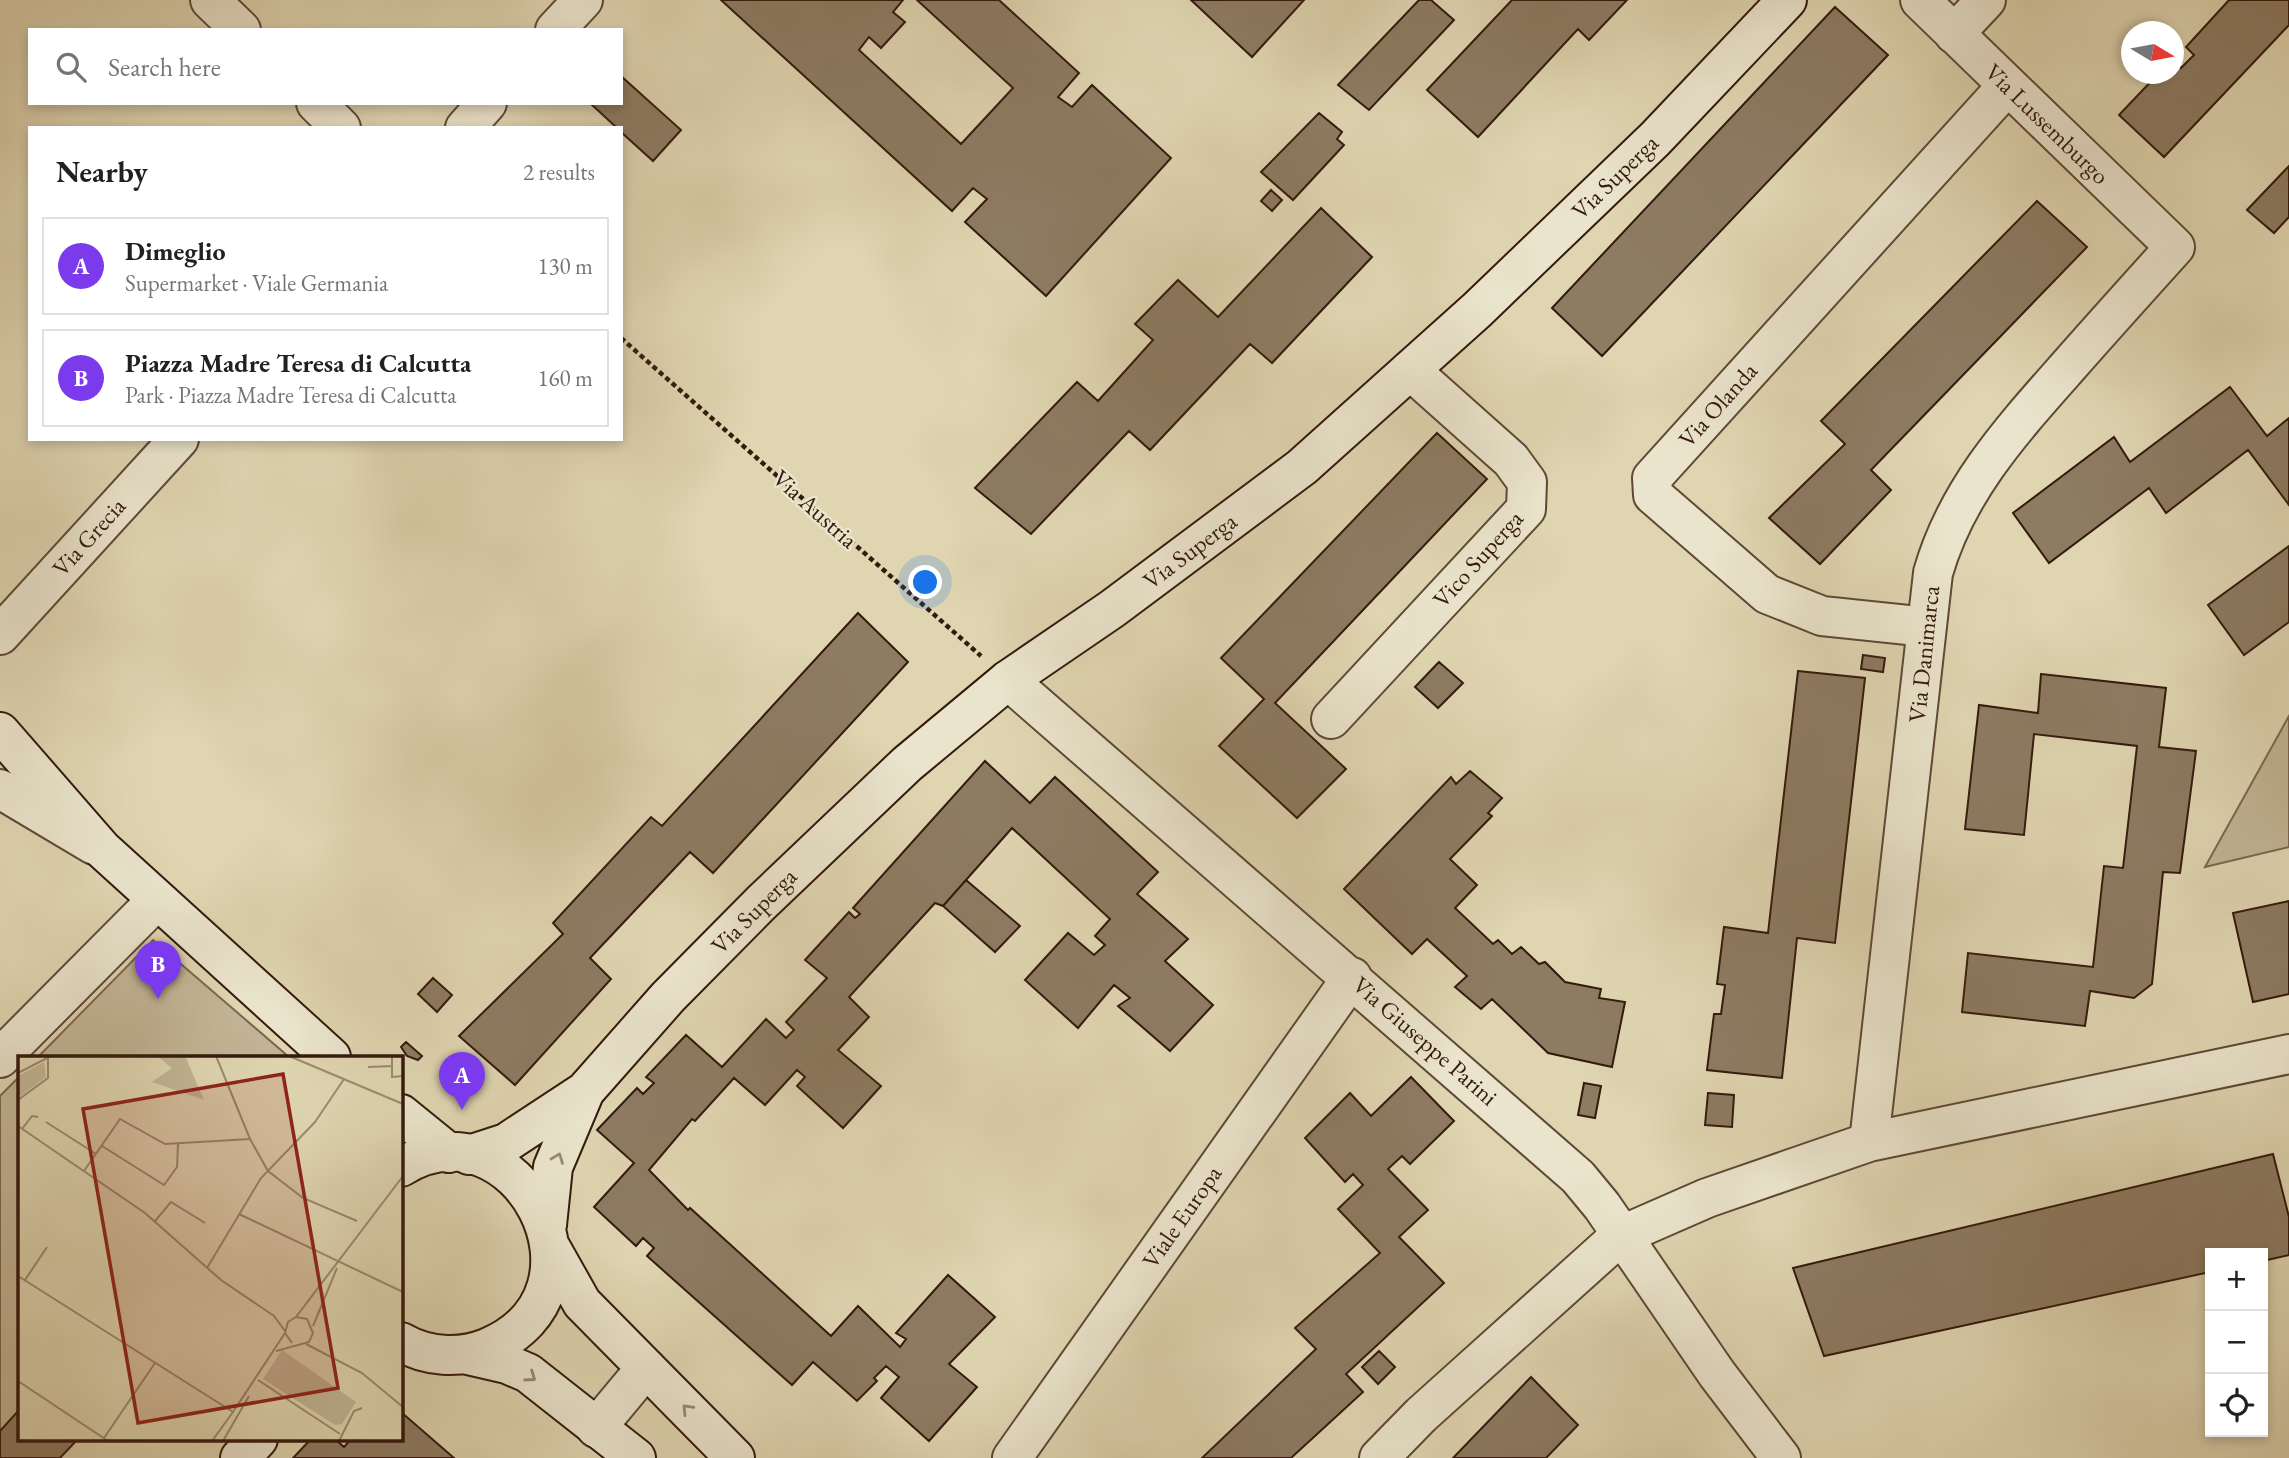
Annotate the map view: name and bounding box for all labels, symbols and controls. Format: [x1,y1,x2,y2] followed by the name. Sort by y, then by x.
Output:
[2121,21,2184,84] north arrow
[28,28,623,105] search box
[52,48,90,86] icon: search
[108,50,221,84] text: Search here
[1979,56,2116,191] street label: Via Lussemburgo
[1564,127,1665,226] street label: Via Superga
[56,152,148,191] text: Nearby
[523,157,595,187] text: 2 results
[125,234,226,268] text: Dimeglio
[73,251,89,281] text: A
[537,251,593,281] text: 130 m
[125,268,388,298] text: Supermarket · Viale Germania
[125,346,471,380] text: Piazza Madre Teresa di Calcutta
[1671,355,1764,454] street label: Via Olanda
[74,363,88,393] text: B
[537,363,593,393] text: 160 m
[125,380,456,410] text: Park · Piazza Madre Teresa di Calcutta
[766,462,865,555] street label: Via Austria
[45,490,132,583] street label: Via Grecia
[1426,503,1530,614] street label: Vico Superga
[1137,505,1243,596] street label: Via Superga
[908,565,942,599] your location
[1901,584,1946,724] street label: Via Danimarca
[704,861,804,960] street label: Via Superga
[135,941,181,999] pin: B
[1346,969,1504,1112] street label: Via Giuseppe Parini
[439,1052,485,1110] pin: A
[18,1056,402,1440] inset map
[549,1153,563,1165] one-way arrow
[1135,1159,1229,1274] street label: Viale Europa
[2205,1248,2268,1437] map controls
[2205,1248,2268,1311] button: +
[2205,1311,2268,1374] button: −
[523,1369,536,1381] one-way arrow
[2205,1374,2268,1437] button: locate
[682,1404,695,1417] one-way arrow

